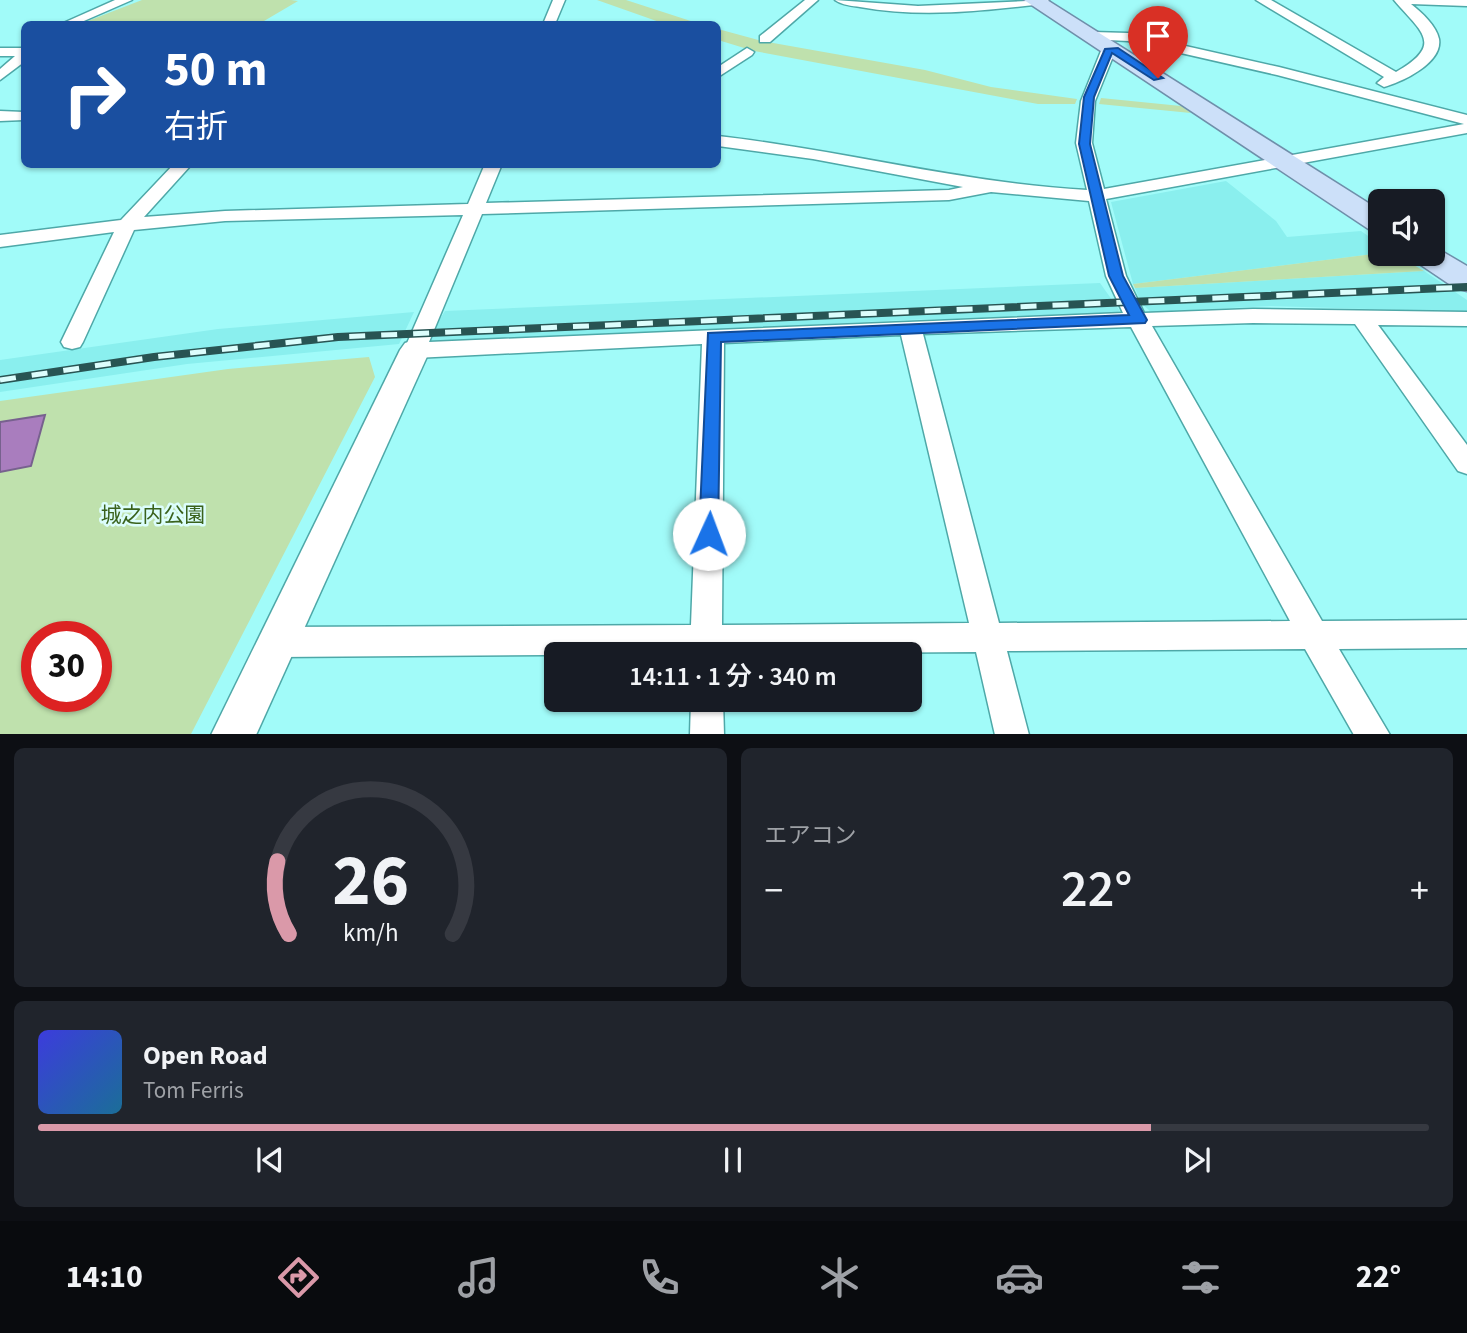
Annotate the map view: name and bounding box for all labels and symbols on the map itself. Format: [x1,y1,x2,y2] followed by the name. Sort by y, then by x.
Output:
[1128,6,1188,78] pin
[672,497,746,571] position arrow
[101,500,206,530] park label: 城之内公園
[21,621,112,712] speed limit sign: 30

